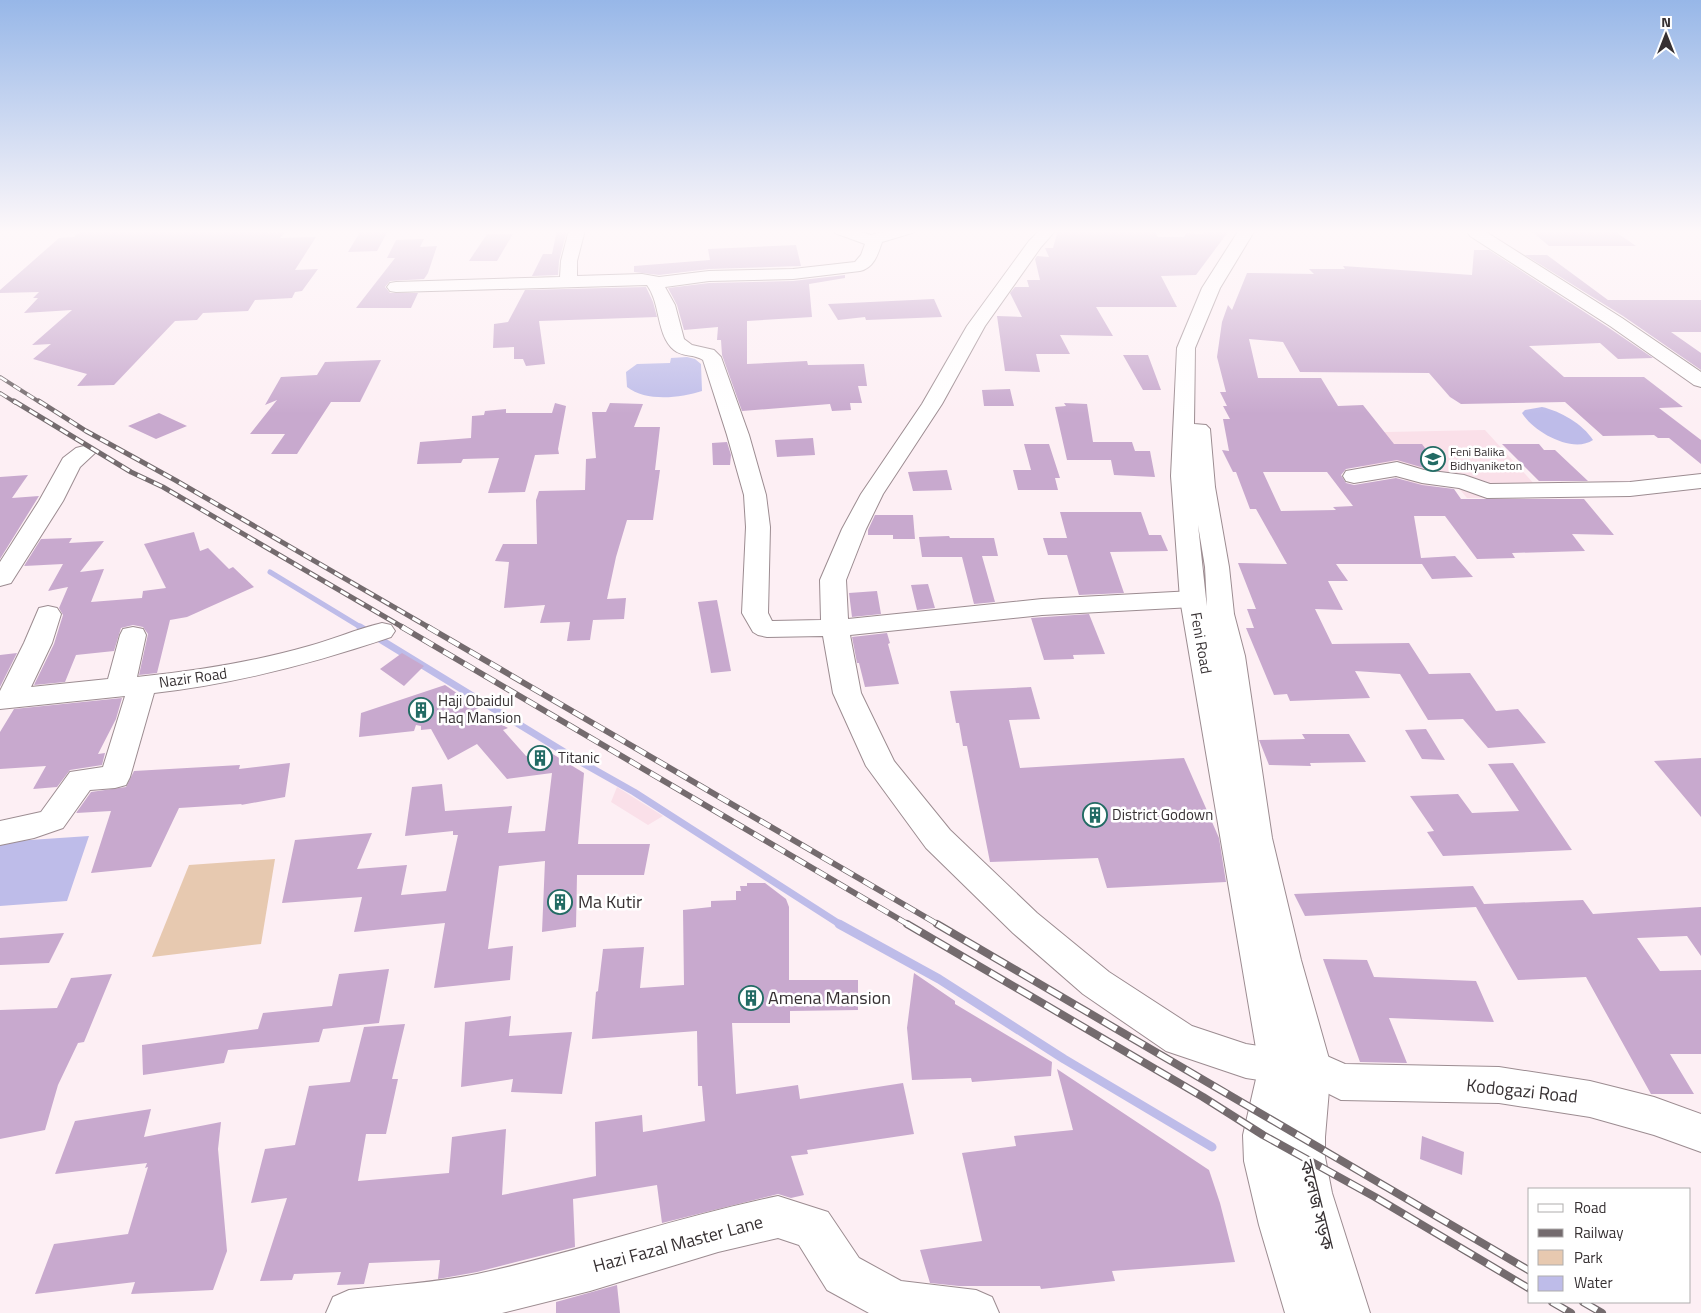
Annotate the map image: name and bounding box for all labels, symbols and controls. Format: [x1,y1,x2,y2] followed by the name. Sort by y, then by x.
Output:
[1641,10,1691,60] north arrow
[1661,11,1671,32] text: N
[1450,442,1522,475] place label: Feni Balika Bidhyaniketon
[1420,446,1446,472] school or university icon: Feni Balika Bidhyaniketon
[1185,610,1218,676] street label: Feni Road
[157,661,229,694] street label: Nazir Road
[438,689,521,729] place label: Haji Obaidul Haq Mansion
[408,697,434,723] building icon: Haji Obaidul Haq Mansion
[527,745,553,771] building icon: Titanic
[558,746,600,769] place label: Titanic
[1082,802,1108,828] building icon: District Godown
[1112,803,1213,826] place label: District Godown
[578,888,642,915] place label: Ma Kutir
[547,889,573,915] building icon: Ma Kutir
[768,984,891,1011] place label: Amena Mansion
[738,985,764,1011] building icon: Amena Mansion
[1465,1071,1579,1110] street label: Kodogazi Road
[1293,1156,1342,1253] street label: কলেজ সড়ক
[1528,1188,1691,1303] legend
[1574,1196,1606,1219] text: Road
[590,1208,766,1279] street label: Hazi Fazal Master Lane
[1574,1221,1624,1244] text: Railway
[1574,1246,1603,1269] text: Park
[1574,1271,1613,1294] text: Water

